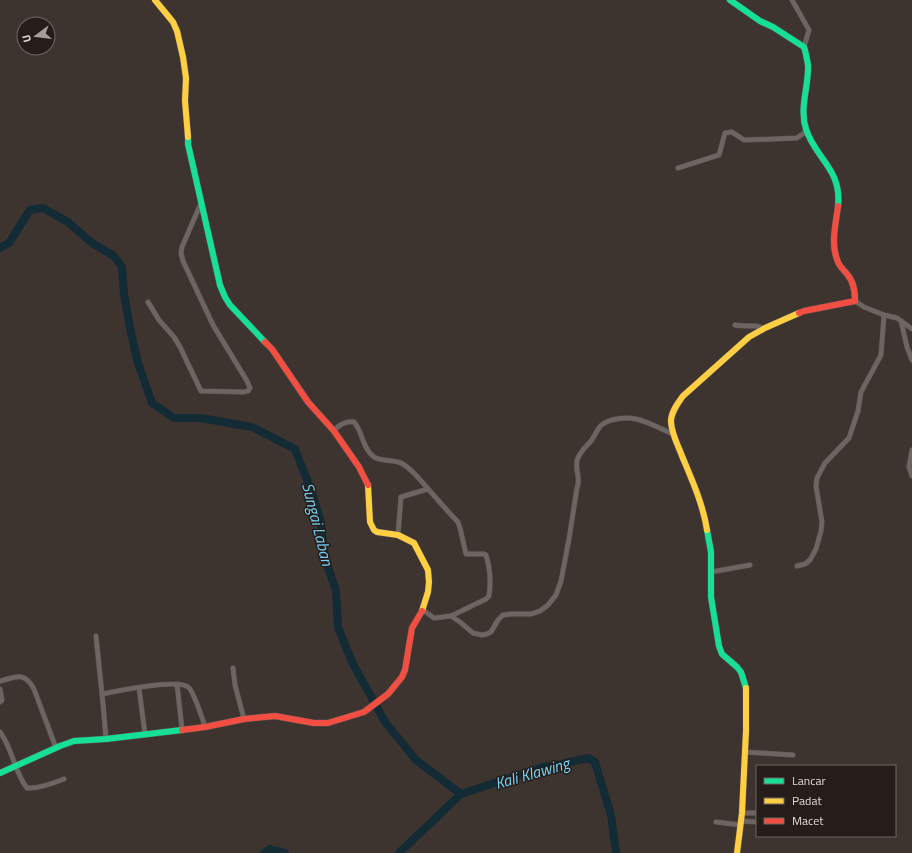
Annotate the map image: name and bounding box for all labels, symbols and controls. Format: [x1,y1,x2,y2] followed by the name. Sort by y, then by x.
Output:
[16,16,56,56] north arrow
[18,33,35,44] text: U
[296,480,340,569] water label: Sungai Laban
[492,750,574,795] water label: Kali Klawing
[756,765,896,837] legend
[792,771,826,790] text: Lancar
[792,791,822,810] text: Padat
[792,811,824,830] text: Macet

